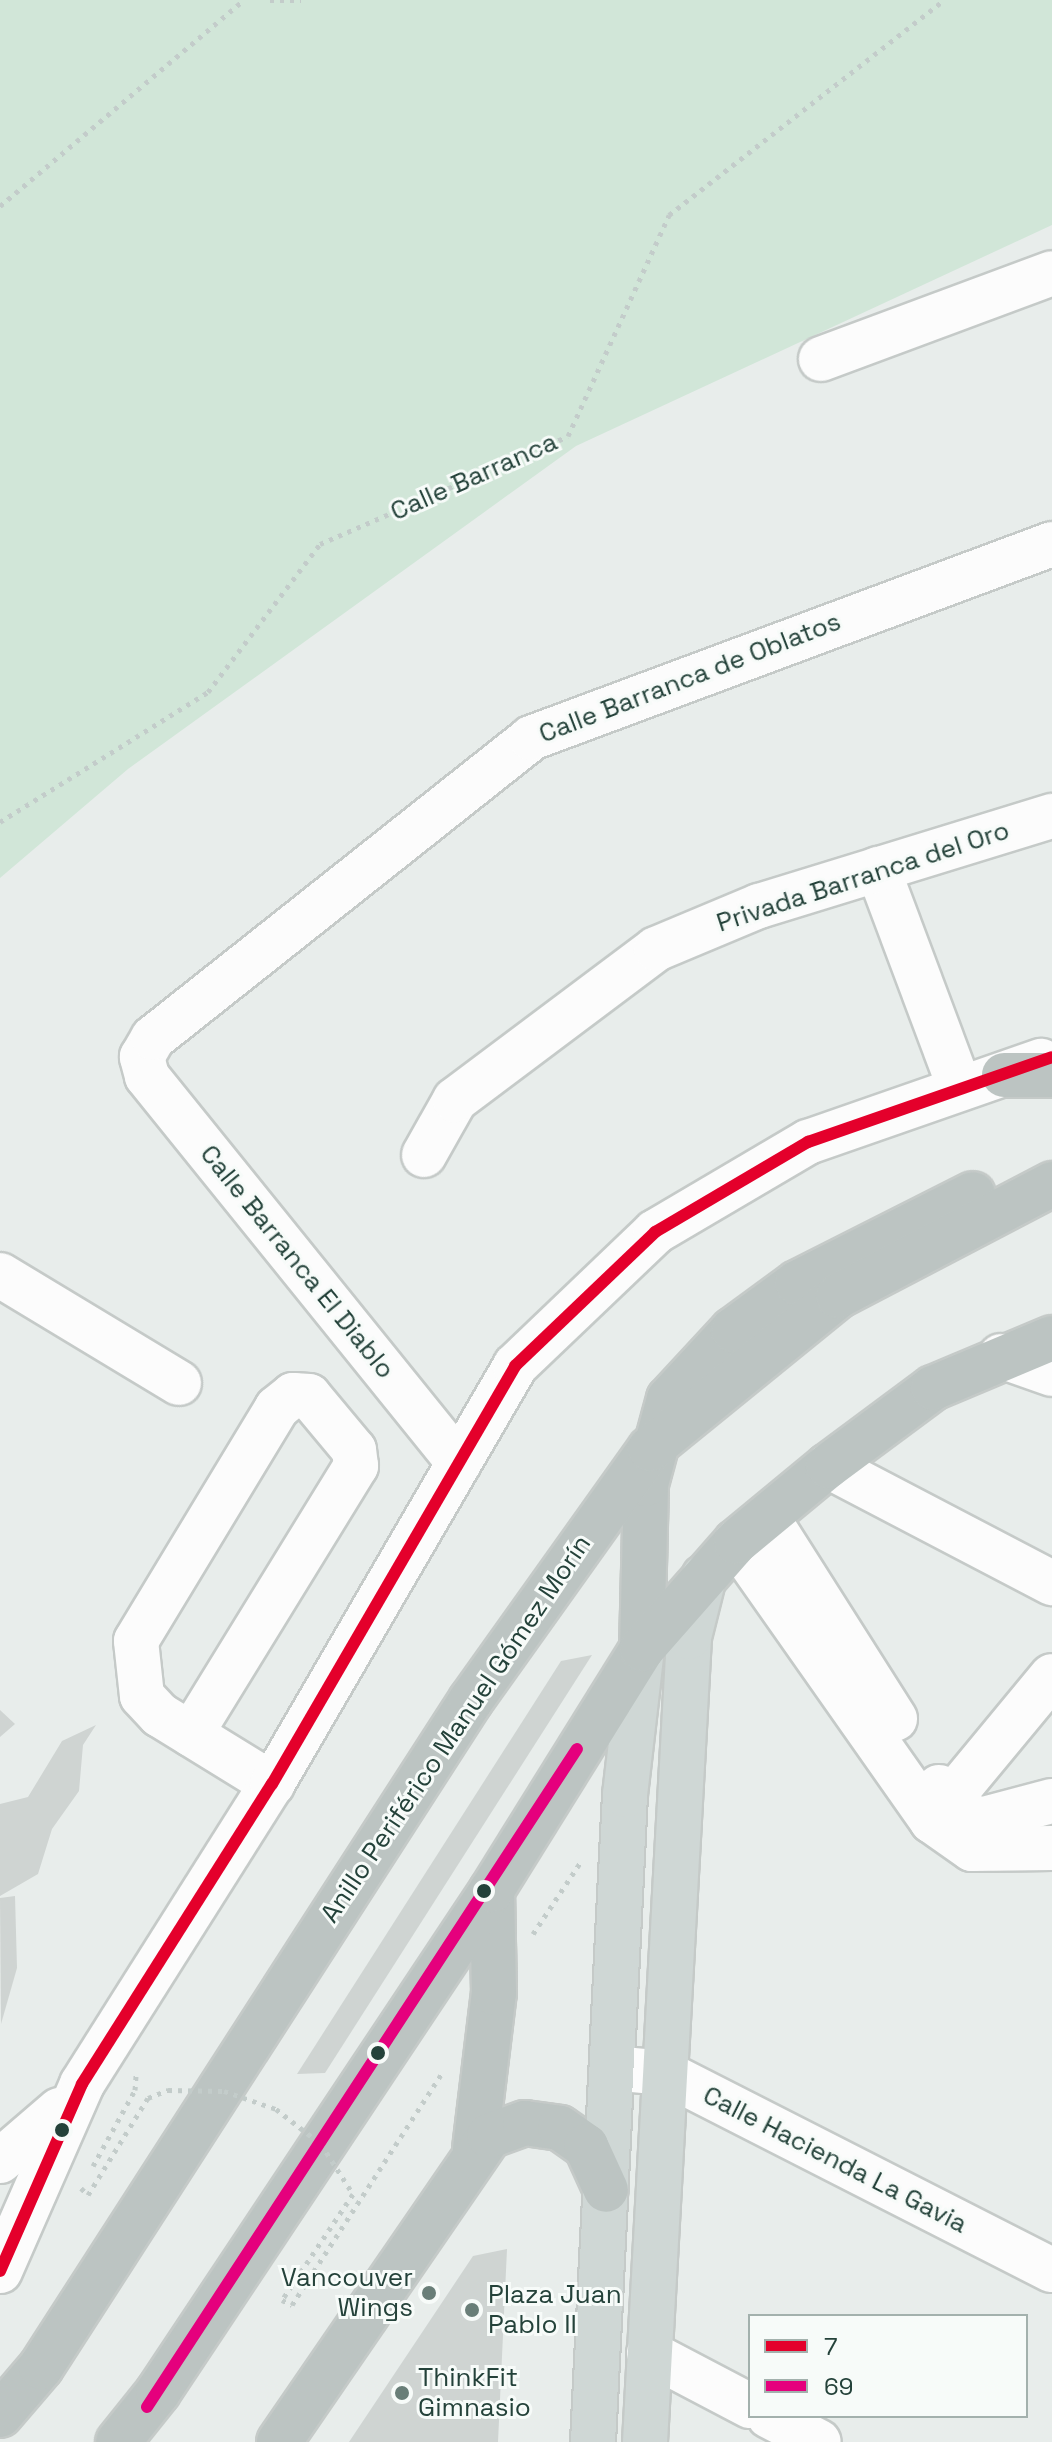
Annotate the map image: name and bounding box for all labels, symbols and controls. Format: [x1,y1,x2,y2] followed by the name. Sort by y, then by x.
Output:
[386,426,562,528] street label: Calle Barranca
[535,606,845,750] street label: Calle Barranca de Oblatos
[713,815,1013,939] street label: Privada Barranca del Oro
[193,1139,401,1385] street label: Calle Barranca El Diablo
[314,1529,598,1929] street label: Anillo Periférico Manuel Gómez Morín
[476,1883,492,1899] unlabelled marker
[370,2045,386,2061] unlabelled marker
[698,2080,972,2240] street label: Calle Hacienda La Gavia
[54,2122,70,2138] unlabelled marker
[281,2262,413,2324] place label: Vancouver Wings
[488,2279,622,2340] place label: Plaza Juan Pablo II
[420,2284,438,2302] marker: Vancouver Wings
[463,2301,481,2319] marker: Plaza Juan Pablo II
[748,2314,1028,2418] legend
[824,2331,838,2362] text: 7
[418,2362,531,2424] place label: ThinkFit Gimnasio
[824,2371,853,2402] text: 69
[393,2384,411,2402] marker: ThinkFit Gimnasio

